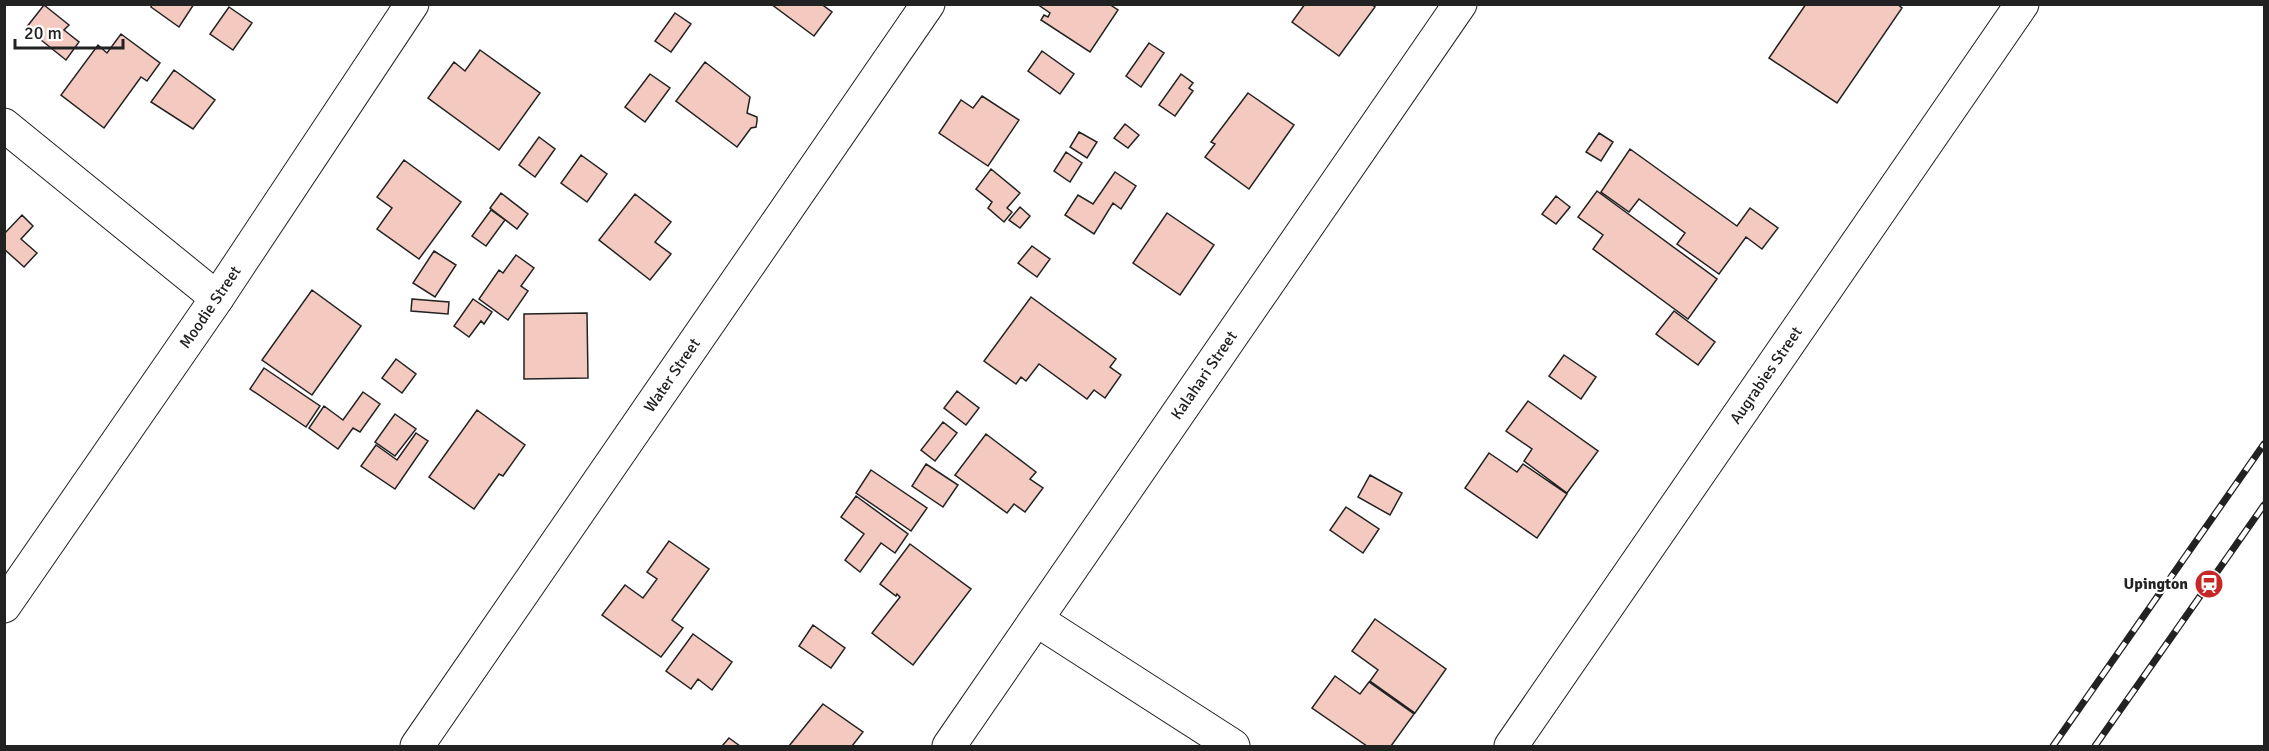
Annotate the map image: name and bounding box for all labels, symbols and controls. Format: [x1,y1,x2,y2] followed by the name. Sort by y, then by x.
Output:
[15,12,123,50] scale bar
[24,22,62,44] text: 20 m
[175,262,246,352] street label: Moodie Street
[1726,323,1807,428] street label: Augrabies Street
[1167,327,1242,424] street label: Kalahari Street
[640,334,705,416] street label: Water Street
[2193,568,2225,600] station icon: Upington
[2124,574,2188,594] place label: Upington

